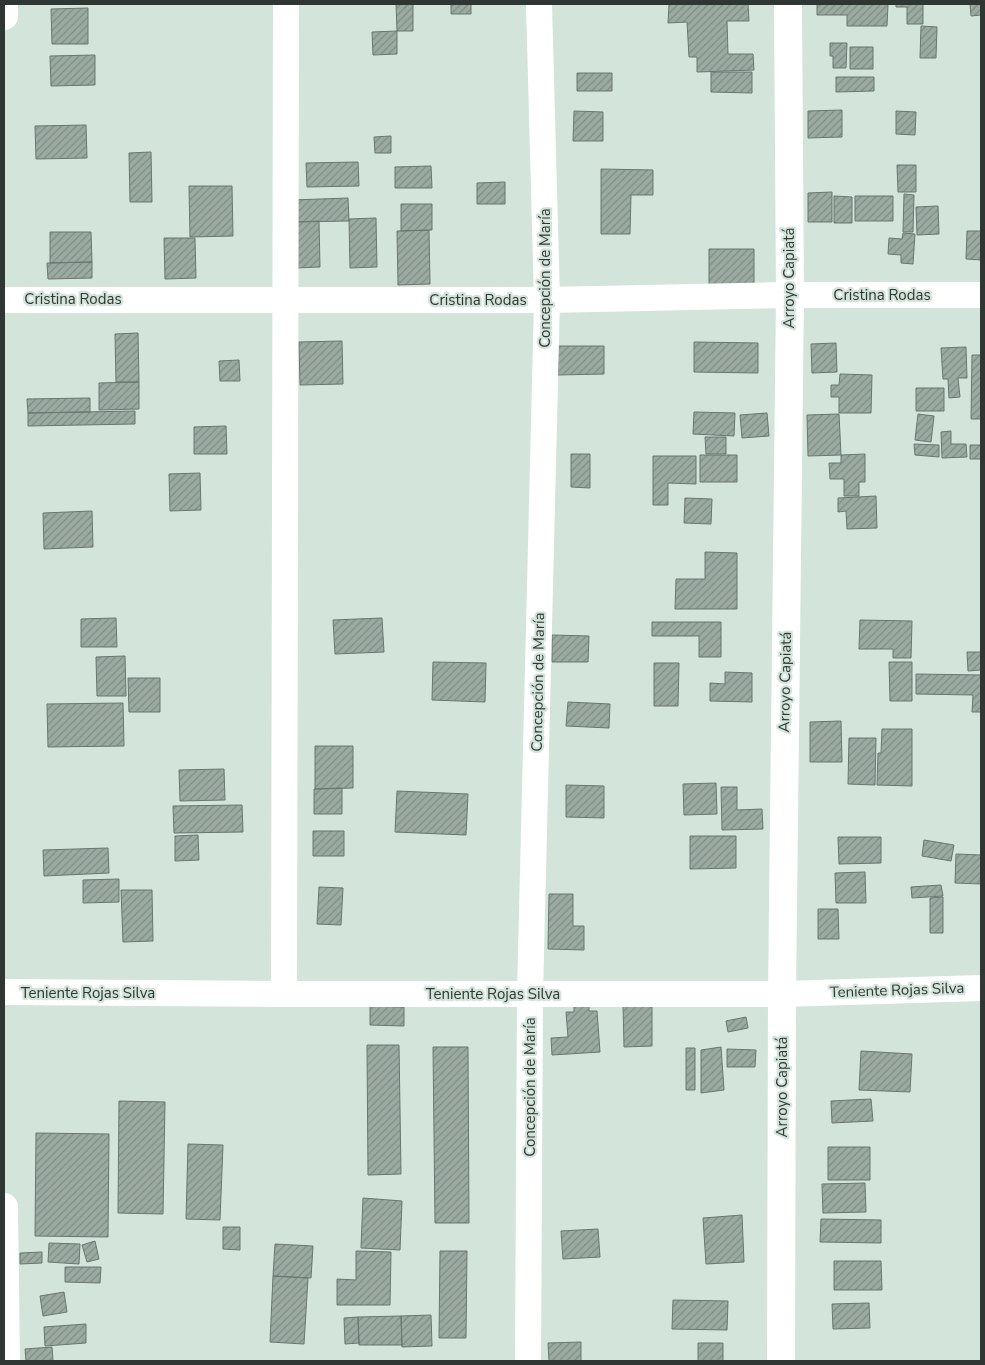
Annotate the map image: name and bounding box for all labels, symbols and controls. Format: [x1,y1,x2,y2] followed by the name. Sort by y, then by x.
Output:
[535,208,555,348] street label: Concepción de María
[779,228,799,328] street label: Arroyo Capiatá
[833,285,931,305] street label: Cristina Rodas
[24,289,122,309] street label: Cristina Rodas
[429,290,527,310] street label: Cristina Rodas
[527,612,549,752] street label: Concepción de María
[774,631,796,733] street label: Arroyo Capiatá
[829,978,965,1002] street label: Teniente Rojas Silva
[21,983,155,1003] street label: Teniente Rojas Silva
[426,984,560,1004] street label: Teniente Rojas Silva
[520,1017,540,1157] street label: Concepción de María
[772,1037,792,1137] street label: Arroyo Capiatá

